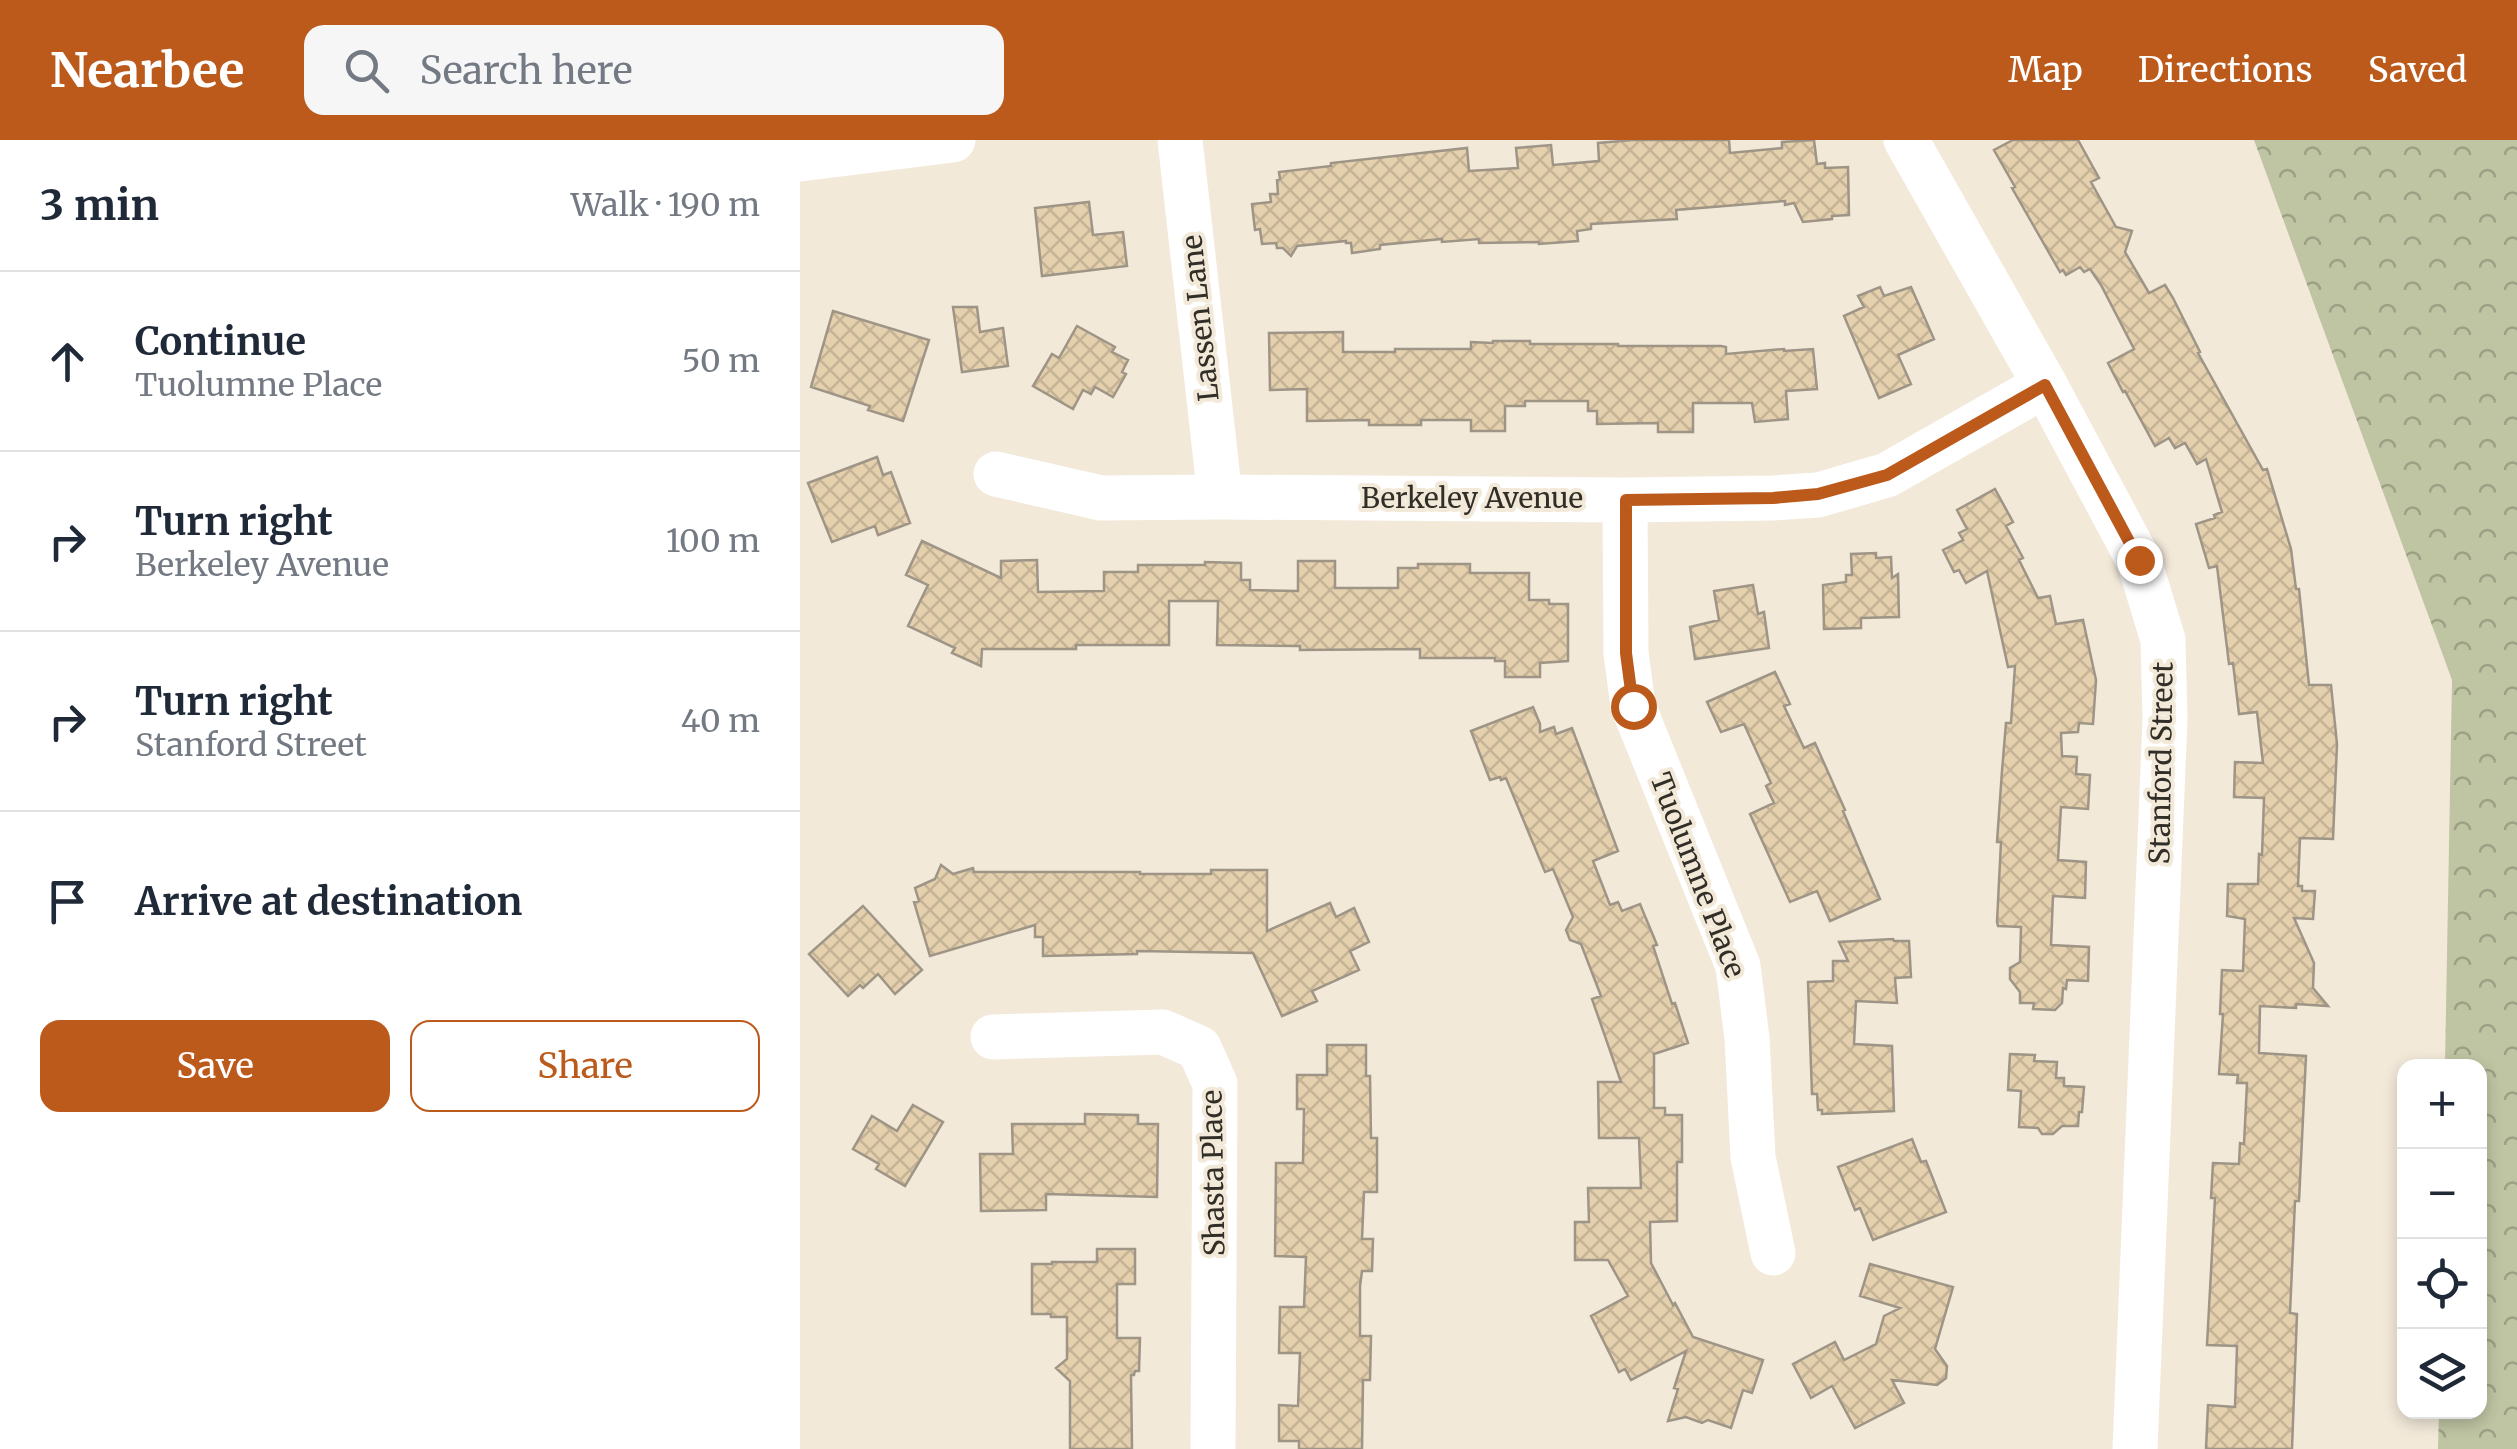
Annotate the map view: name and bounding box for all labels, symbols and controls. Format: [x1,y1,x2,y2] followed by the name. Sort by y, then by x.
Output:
[304,25,1004,115] search box
[50,40,244,100] text: Nearbee
[339,43,394,98] icon: search
[419,47,633,94] text: Search here
[2008,48,2083,92] text: Map
[2138,48,2313,92] text: Directions
[2368,48,2467,92] text: Saved
[40,179,159,231] text: 3 min
[571,185,760,225] text: Walk · 190 m
[1173,233,1227,403] street label: Lassen Lane
[135,318,306,365] text: Continue
[40,334,95,389] icon: ahead
[682,341,760,381] text: 50 m
[135,365,382,405] text: Tuolumne Place
[1361,480,1583,516] street label: Berkeley Avenue
[135,498,333,545] text: Turn right
[40,514,95,569] icon: right
[666,521,760,561] text: 100 m
[2117,538,2163,584] route end
[135,545,389,585] text: Berkeley Avenue
[2141,661,2181,865] street label: Stanford Street
[135,678,333,725] text: Turn right
[1611,684,1657,730] route start
[40,694,95,749] icon: right
[681,701,760,741] text: 40 m
[135,725,367,765] text: Stanford Street
[1642,768,1754,982] street label: Tuolumne Place
[40,874,95,929] icon: arrive
[135,878,522,925] text: Arrive at destination
[40,1020,390,1112] button: Save
[410,1020,760,1112] button: Share
[2397,1059,2487,1419] map controls
[2397,1059,2487,1149] button: +
[1194,1089,1232,1257] street label: Shasta Place
[2397,1149,2487,1239] button: −
[2397,1239,2487,1329] button: locate
[2397,1329,2487,1419] button: layers

